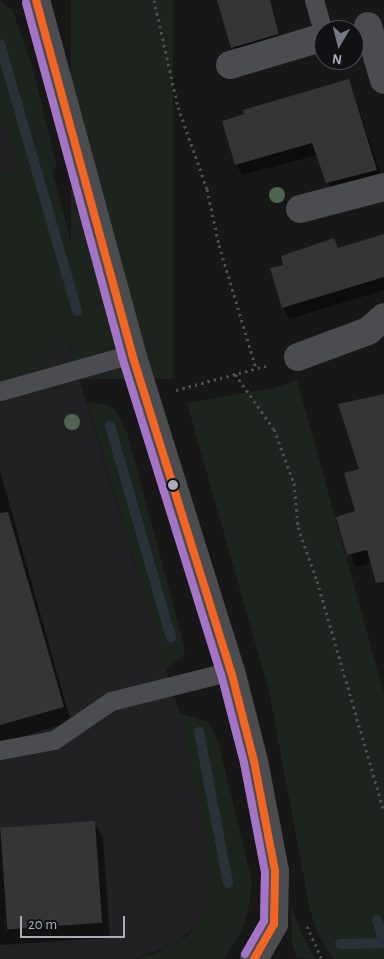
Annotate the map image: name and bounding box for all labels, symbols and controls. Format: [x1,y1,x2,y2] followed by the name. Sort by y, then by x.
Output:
[314,20,364,70] north arrow
[331,51,343,66] text: N
[168,480,178,490] unlabelled marker
[22,906,128,938] scale bar
[28,917,57,932] text: 20 m

